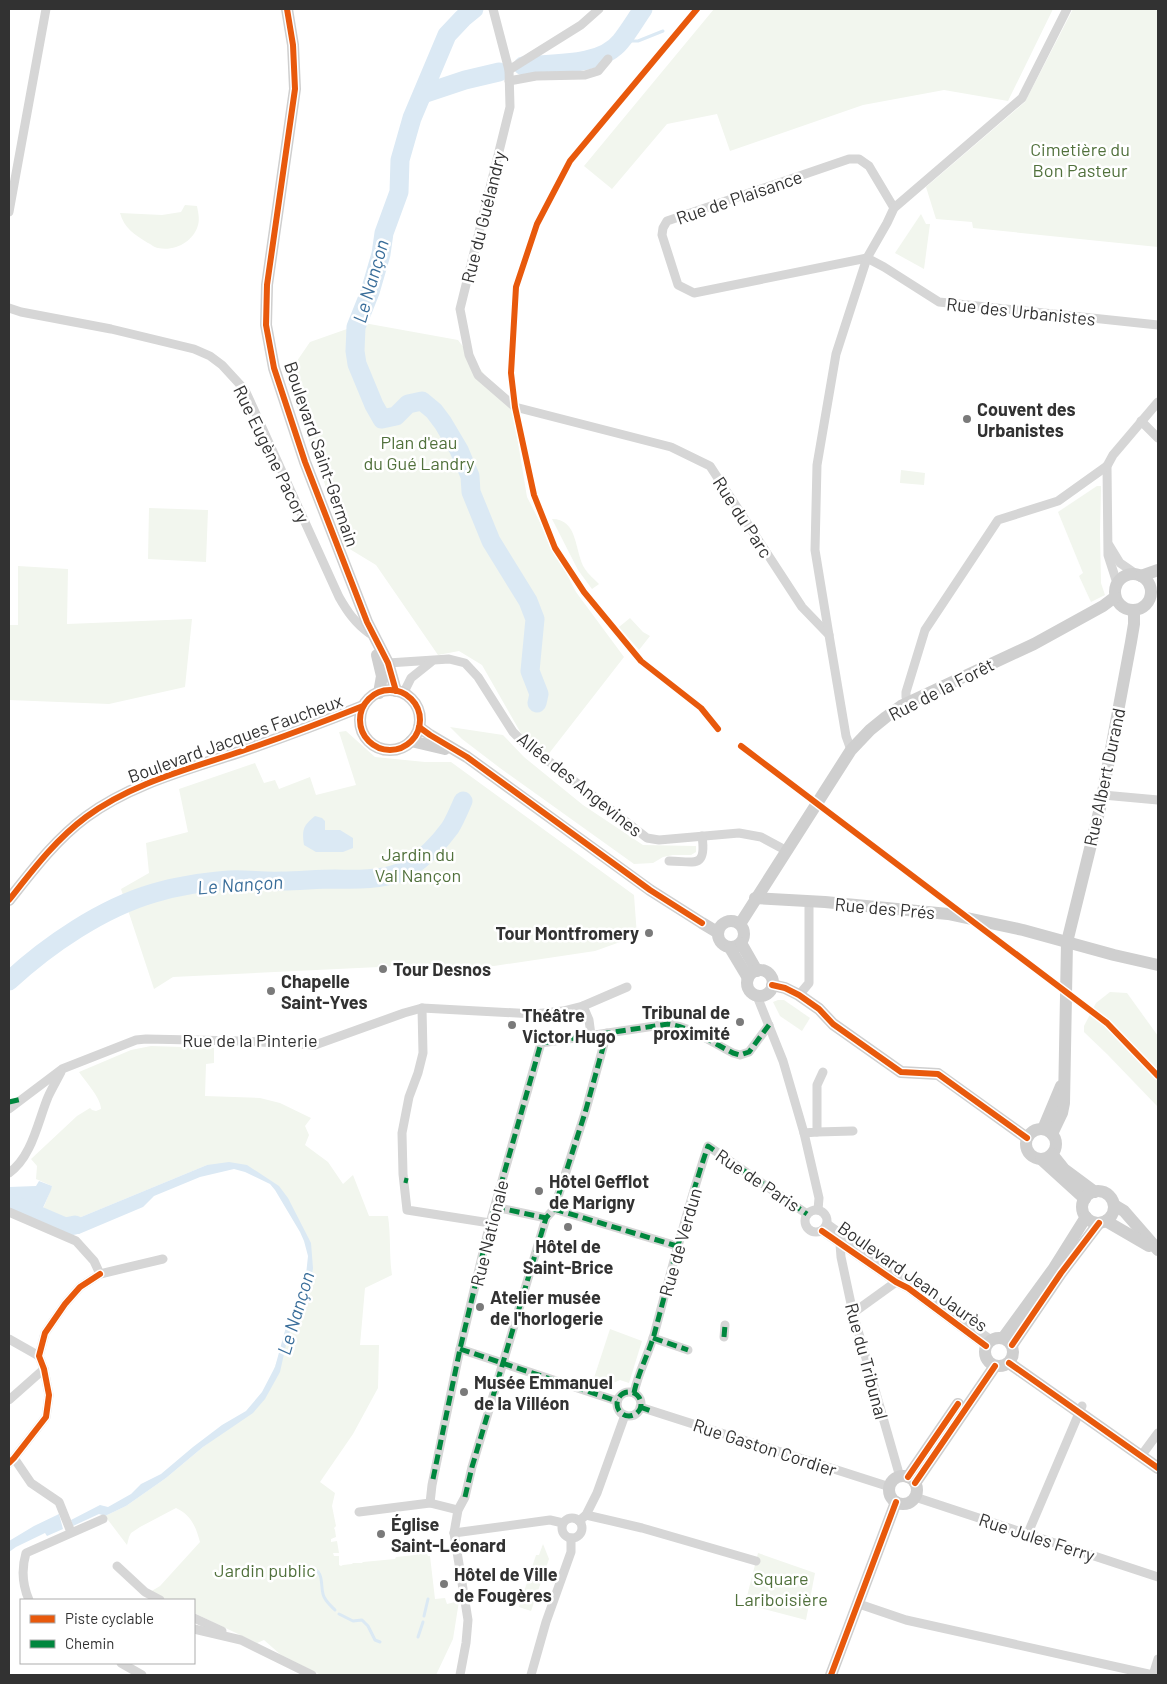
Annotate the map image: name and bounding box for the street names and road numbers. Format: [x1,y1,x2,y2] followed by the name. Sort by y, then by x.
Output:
[456,149,510,285] street label: Rue du Guélandry
[673,165,805,229] street label: Rue de Plaisance
[945,292,1097,330] street label: Rue des Urbanistes
[280,358,364,550] street label: Boulevard Saint-Germain
[229,381,315,527] street label: Rue Eugène Pacory
[709,472,777,562] street label: Rue du Parc
[884,653,998,725] street label: Rue de la Forêt
[125,689,346,787] street label: Boulevard Jacques Faucheux
[1079,706,1129,848] street label: Rue Albert Durand
[513,727,647,841] street label: Allée des Angevines
[834,893,936,923] street label: Rue des Prés
[182,1029,318,1051] street label: Rue de la Pinterie
[712,1144,804,1216] street label: Rue de Paris
[465,1178,513,1288] street label: Rue Nationale
[654,1185,706,1299] street label: Rue de Verdun
[834,1216,992,1336] street label: Boulevard Jean Jaurès
[841,1300,893,1422] street label: Rue du Tribunal
[690,1413,840,1481] street label: Rue Gaston Cordier
[976,1508,1098,1566] street label: Rue Jules Ferry

